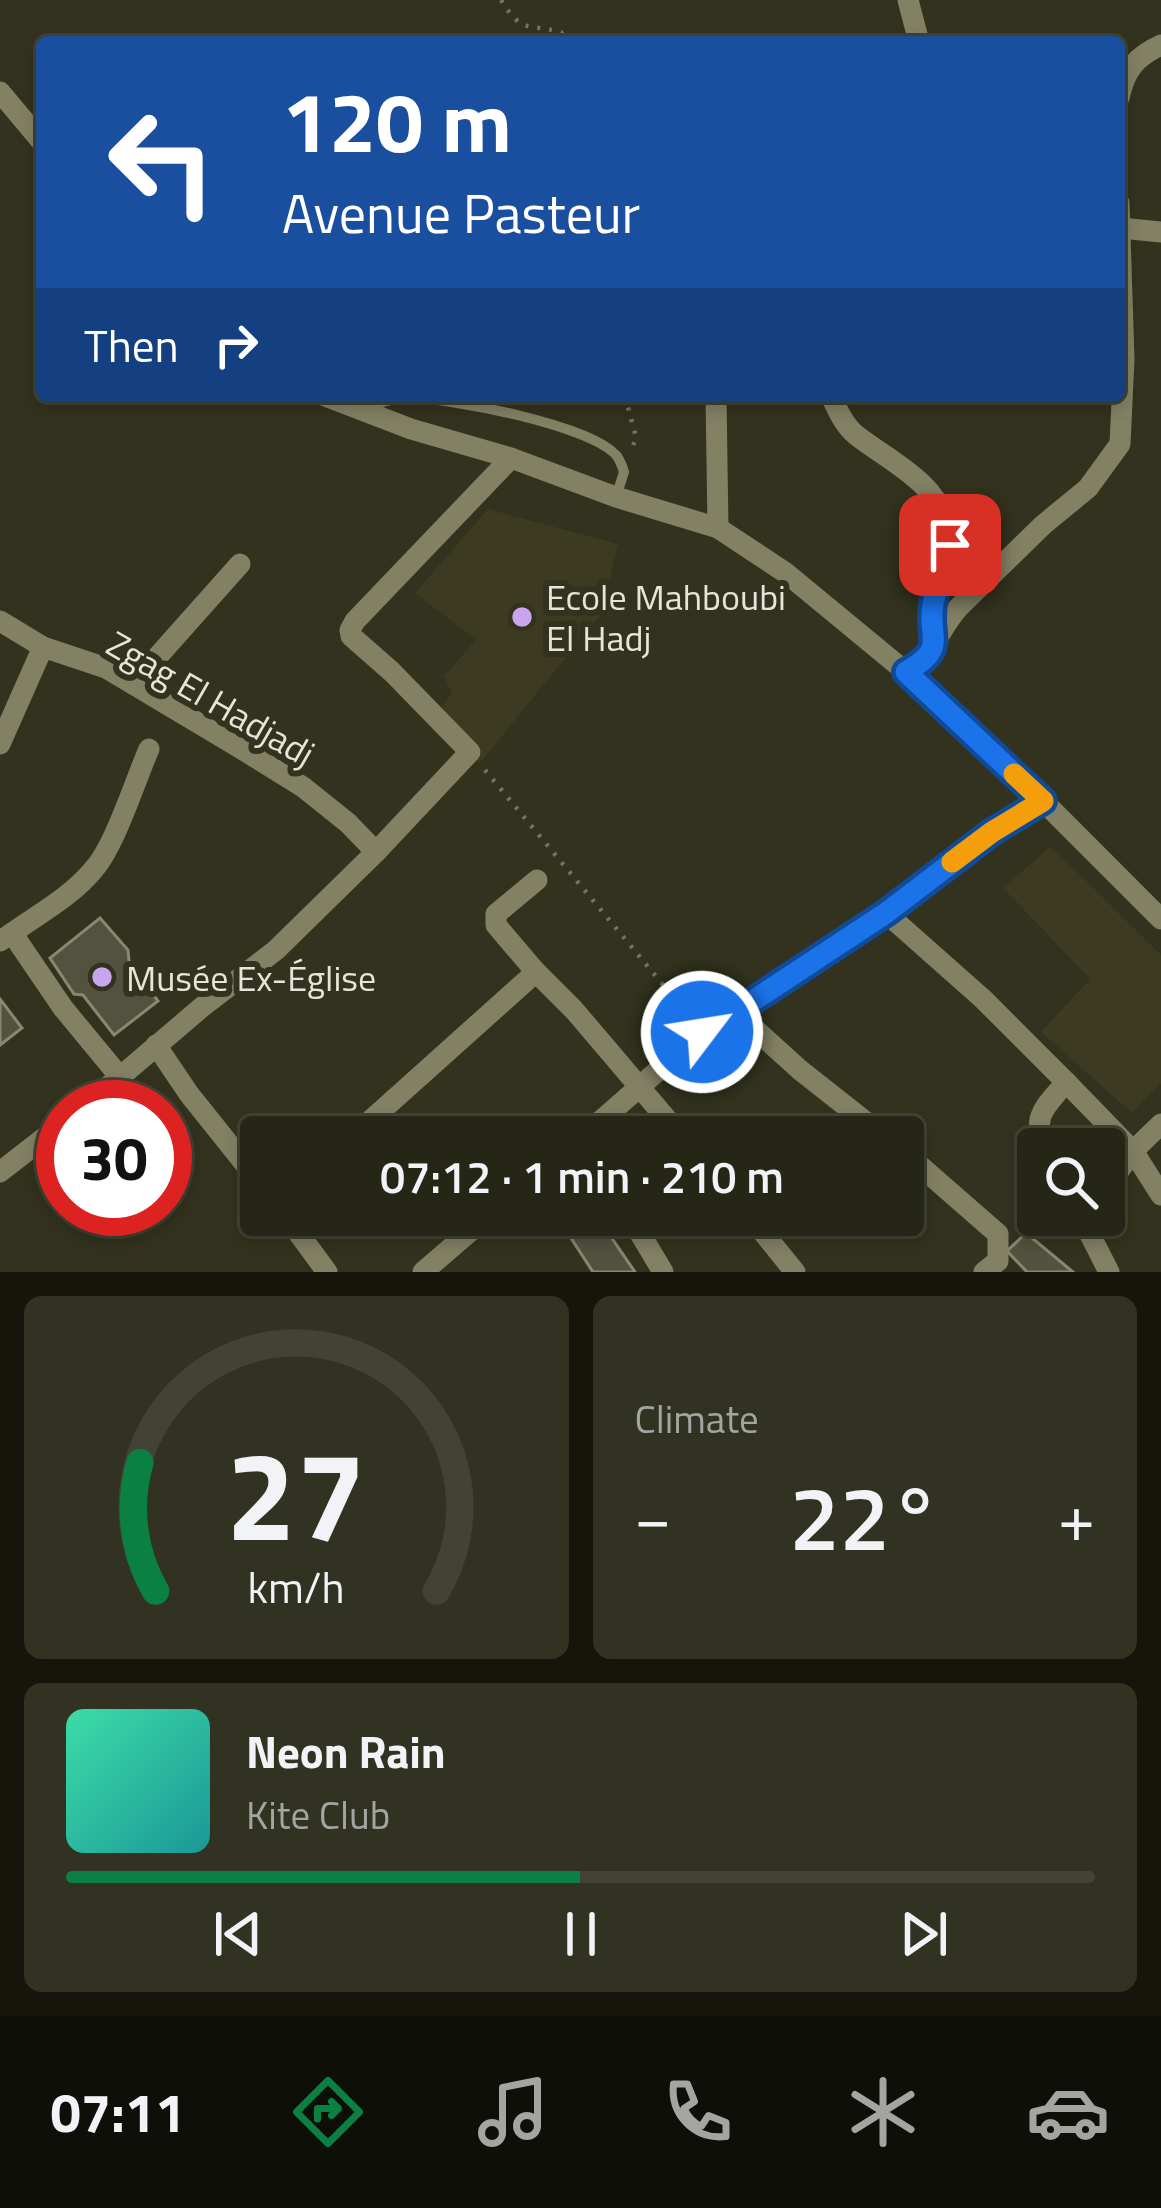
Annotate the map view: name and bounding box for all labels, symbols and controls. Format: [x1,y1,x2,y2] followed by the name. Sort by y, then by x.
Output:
[282,57,512,185] text: 120 m
[84,84,240,240] icon: left
[282,172,640,254] text: Avenue Pasteur
[84,311,179,379] text: Then
[203,312,269,378] icon: right
[899,494,1001,596] pin
[917,512,983,578] icon: arrive
[546,569,786,665] place label: Ecole Mahboubi El Hadj
[509,604,535,630] marker: Ecole Mahboubi El Hadj
[97,616,325,780] street label: Zgag El Hadjadj
[126,950,376,1005] place label: Musée Ex-Église
[89,964,115,990] marker: Musée Ex-Église
[639,969,765,1095] position arrow
[36,1080,192,1236] speed limit sign: 30
[1017,1128,1125,1236] map controls
[1017,1128,1125,1236] button: search
[380,1142,784,1210] text: 07:12 · 1 min · 210 m
[635,1389,759,1448] text: Climate
[226,1399,366,1588] text: 27
[789,1448,940,1585] text: 22°
[635,1466,671,1567] text: −
[1058,1466,1095,1567] text: +
[248,1553,345,1619] text: km/h
[246,1717,446,1785] text: Neon Rain
[246,1785,390,1844] text: Kite Club
[205,1901,271,1967] icon: previous
[548,1901,614,1967] icon: pause
[891,1901,957,1967] icon: next
[286,2070,370,2154] icon: directions
[471,2070,555,2154] icon: music
[656,2070,740,2154] icon: phone
[841,2070,925,2154] icon: climate
[1026,2070,1110,2154] icon: car
[51,2071,185,2153] text: 07:11

